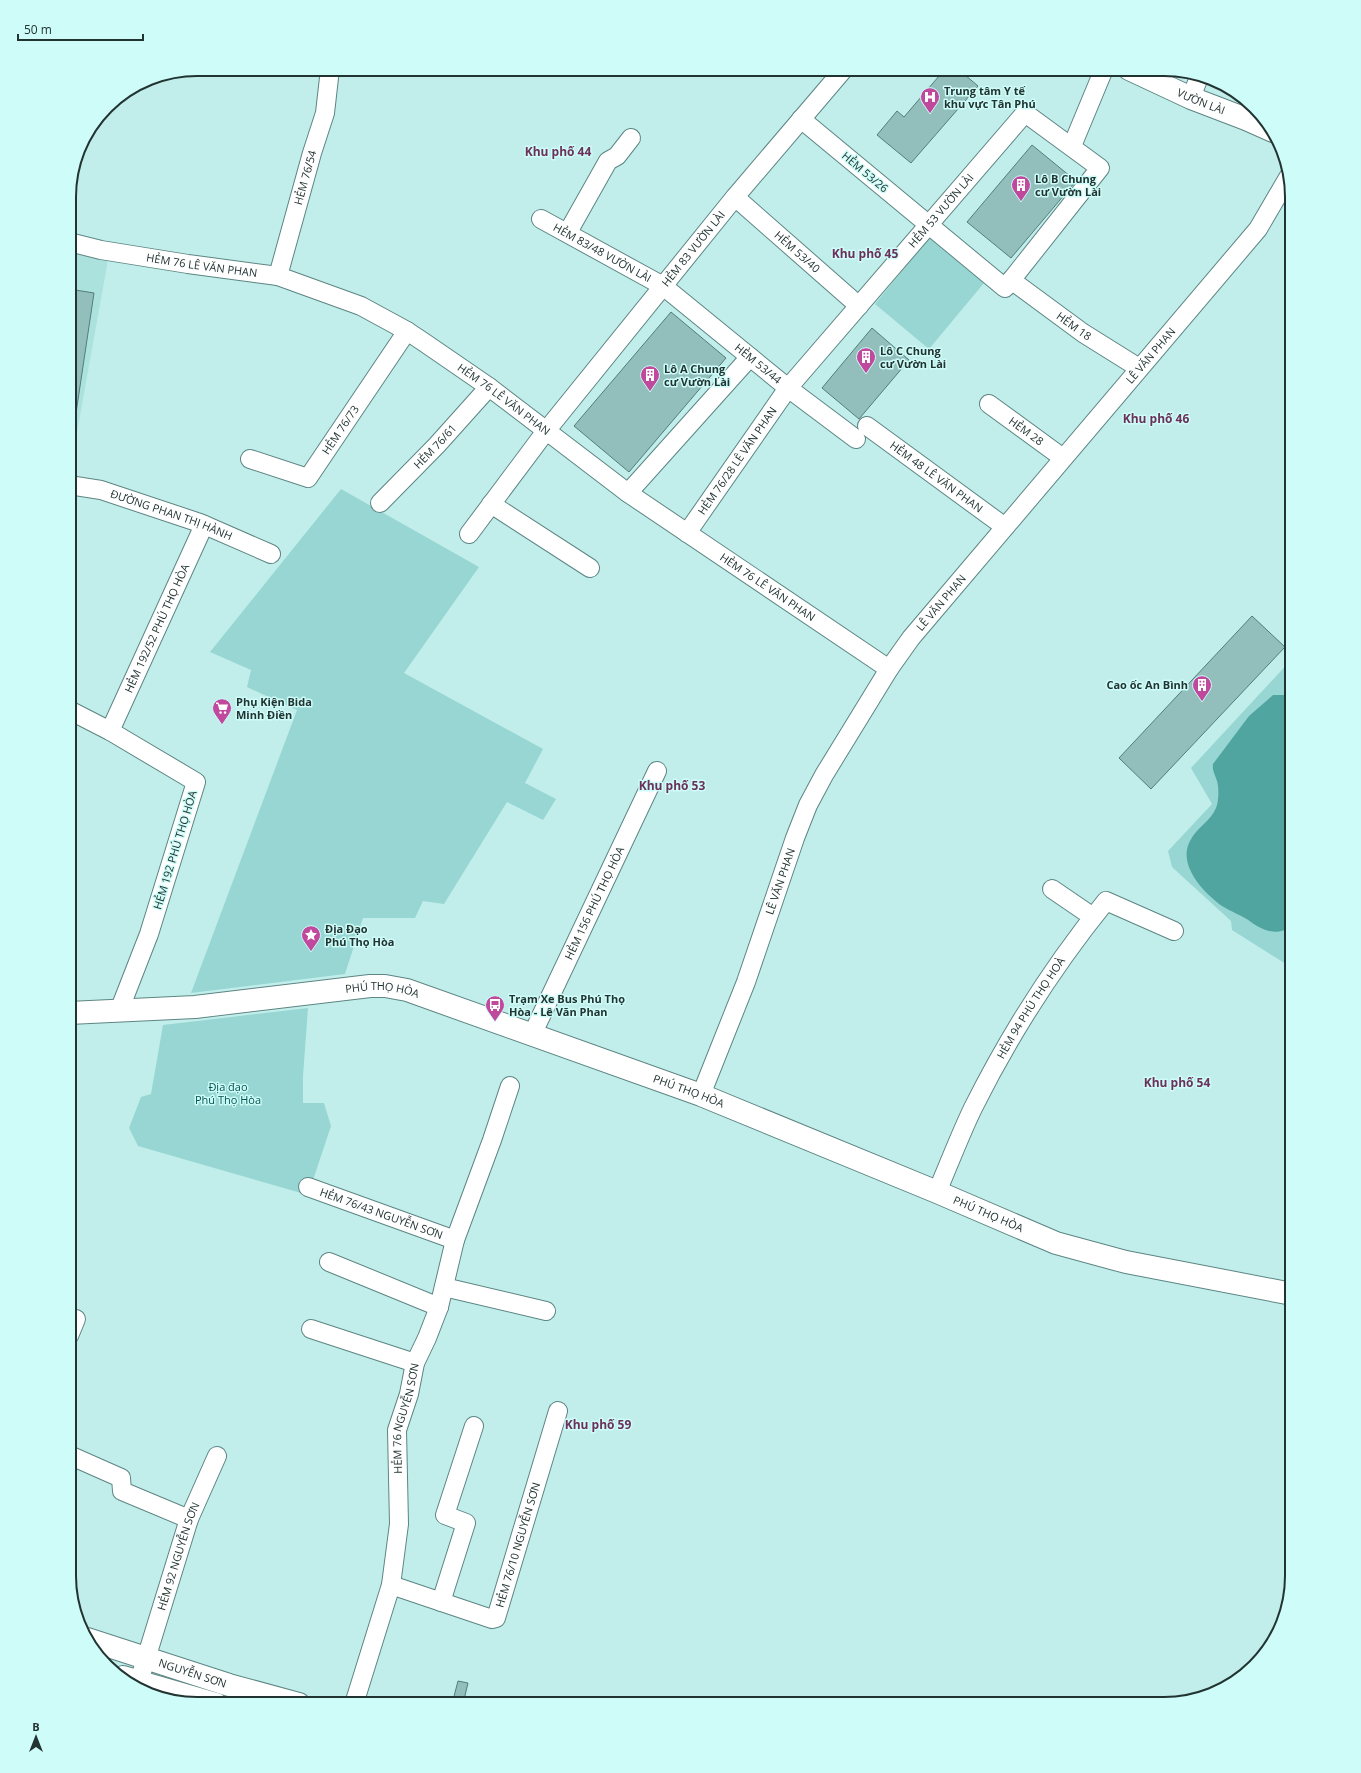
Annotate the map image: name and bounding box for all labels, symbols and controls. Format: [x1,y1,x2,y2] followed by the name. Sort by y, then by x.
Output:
[18,16,143,42] scale bar
[24,21,52,38] text: 50 m
[944,83,1036,111] place label: Trung tâm Y tế khu vực Tân Phú
[1175,85,1227,117] street label: VƯỜN LÀI
[919,86,941,114] hospital icon: Trung tâm Y tế khu vực Tân Phú
[525,143,591,160] district label: Khu phố 44
[290,148,320,207] street label: HẺM 76/54
[839,148,892,195] street label: HẺM 53/26
[905,170,977,250] street label: HẺM 53 VƯỜN LÀI
[1035,171,1101,199] place label: Lô B Chung cư Vườn Lài
[1010,174,1032,202] building icon: Lô B Chung cư Vườn Lài
[658,207,728,289] street label: HẺM 83 VƯỜN LÀI
[551,219,654,285] street label: HẺM 83/48 VƯỜN LÀI
[772,227,824,276] street label: HẺM 53/40
[832,245,898,262] district label: Khu phố 45
[145,249,258,280] street label: HẺM 76 LÊ VĂN PHAN
[1054,308,1094,343] street label: HẺM 18
[1122,324,1178,387] street label: LÊ VĂN PHAN
[732,340,786,387] street label: HẺM 53/44
[880,343,946,371] place label: Lô C Chung cư Vườn Lài
[855,346,877,374] building icon: Lô C Chung cư Vườn Lài
[455,360,554,438] street label: HẺM 76 LÊ VĂN PHAN
[664,361,730,389] place label: Lô A Chung cư Vườn Lài
[639,364,661,392] building icon: Lô A Chung cư Vườn Lài
[318,402,362,457] street label: HẺM 76/73
[694,403,780,518] street label: HẺM 76/28 LÊ VĂN PHAN
[1123,410,1189,427] district label: Khu phố 46
[1006,413,1047,448] street label: HẺM 28
[410,420,459,472] street label: HẺM 76/61
[887,437,986,515] street label: HẺM 48 LÊ VĂN PHAN
[108,486,235,543] street label: ĐƯỜNG PHAN THỊ HÀNH
[717,549,818,624] street label: HẺM 76 LÊ VĂN PHAN
[121,561,192,695] street label: HẺM 192/52 PHÚ THỌ HÒA
[912,571,969,634] street label: LÊ VĂN PHAN
[1191,674,1213,702] building icon: Cao ốc An Bình
[1106,677,1188,692] place label: Cao ốc An Bình
[236,694,312,722] place label: Phụ Kiện Bida Minh Điền
[211,697,233,725] supermarket icon: Phụ Kiện Bida Minh Điền
[639,777,705,794] district label: Khu phố 53
[149,789,200,911] street label: HẺM 192 PHÚ THỌ HÒA
[561,844,627,962] street label: HẺM 156 PHÚ THỌ HÒA
[762,846,798,916] street label: LÊ VĂN PHAN
[325,921,394,949] place label: Địa Đạo Phú Thọ Hòa
[300,924,322,952] place icon: Địa Đạo Phú Thọ Hòa
[993,954,1068,1061] street label: HẺM 94 PHÚ THỌ HOÀ
[344,978,422,1001] street label: PHÚ THỌ HÒA
[509,991,625,1019] place label: Trạm Xe Bus Phú Thọ Hòa - Lê Văn Phan
[484,994,506,1022] bus stop icon: Trạm Xe Bus Phú Thọ Hòa - Lê Văn Phan
[651,1071,727,1111] street label: PHÚ THỌ HÒA
[1144,1074,1210,1091] district label: Khu phố 54
[195,1079,261,1107] park label: Địa đạo Phú Thọ Hòa
[318,1184,445,1242] street label: HẺM 76/43 NGUYỄN SƠN
[951,1192,1026,1235] street label: PHÚ THỌ HÒA
[389,1362,422,1474] street label: HẺM 76 NGUYỄN SƠN
[565,1416,631,1433] district label: Khu phố 59
[492,1480,543,1609] street label: HẺM 76/10 NGUYỄN SƠN
[153,1500,203,1612] street label: HẺM 92 NGUYỄN SƠN
[157,1655,229,1691] street label: NGUYỄN SƠN
[16,1717,56,1757] north arrow
[32,1719,40,1734] text: B

